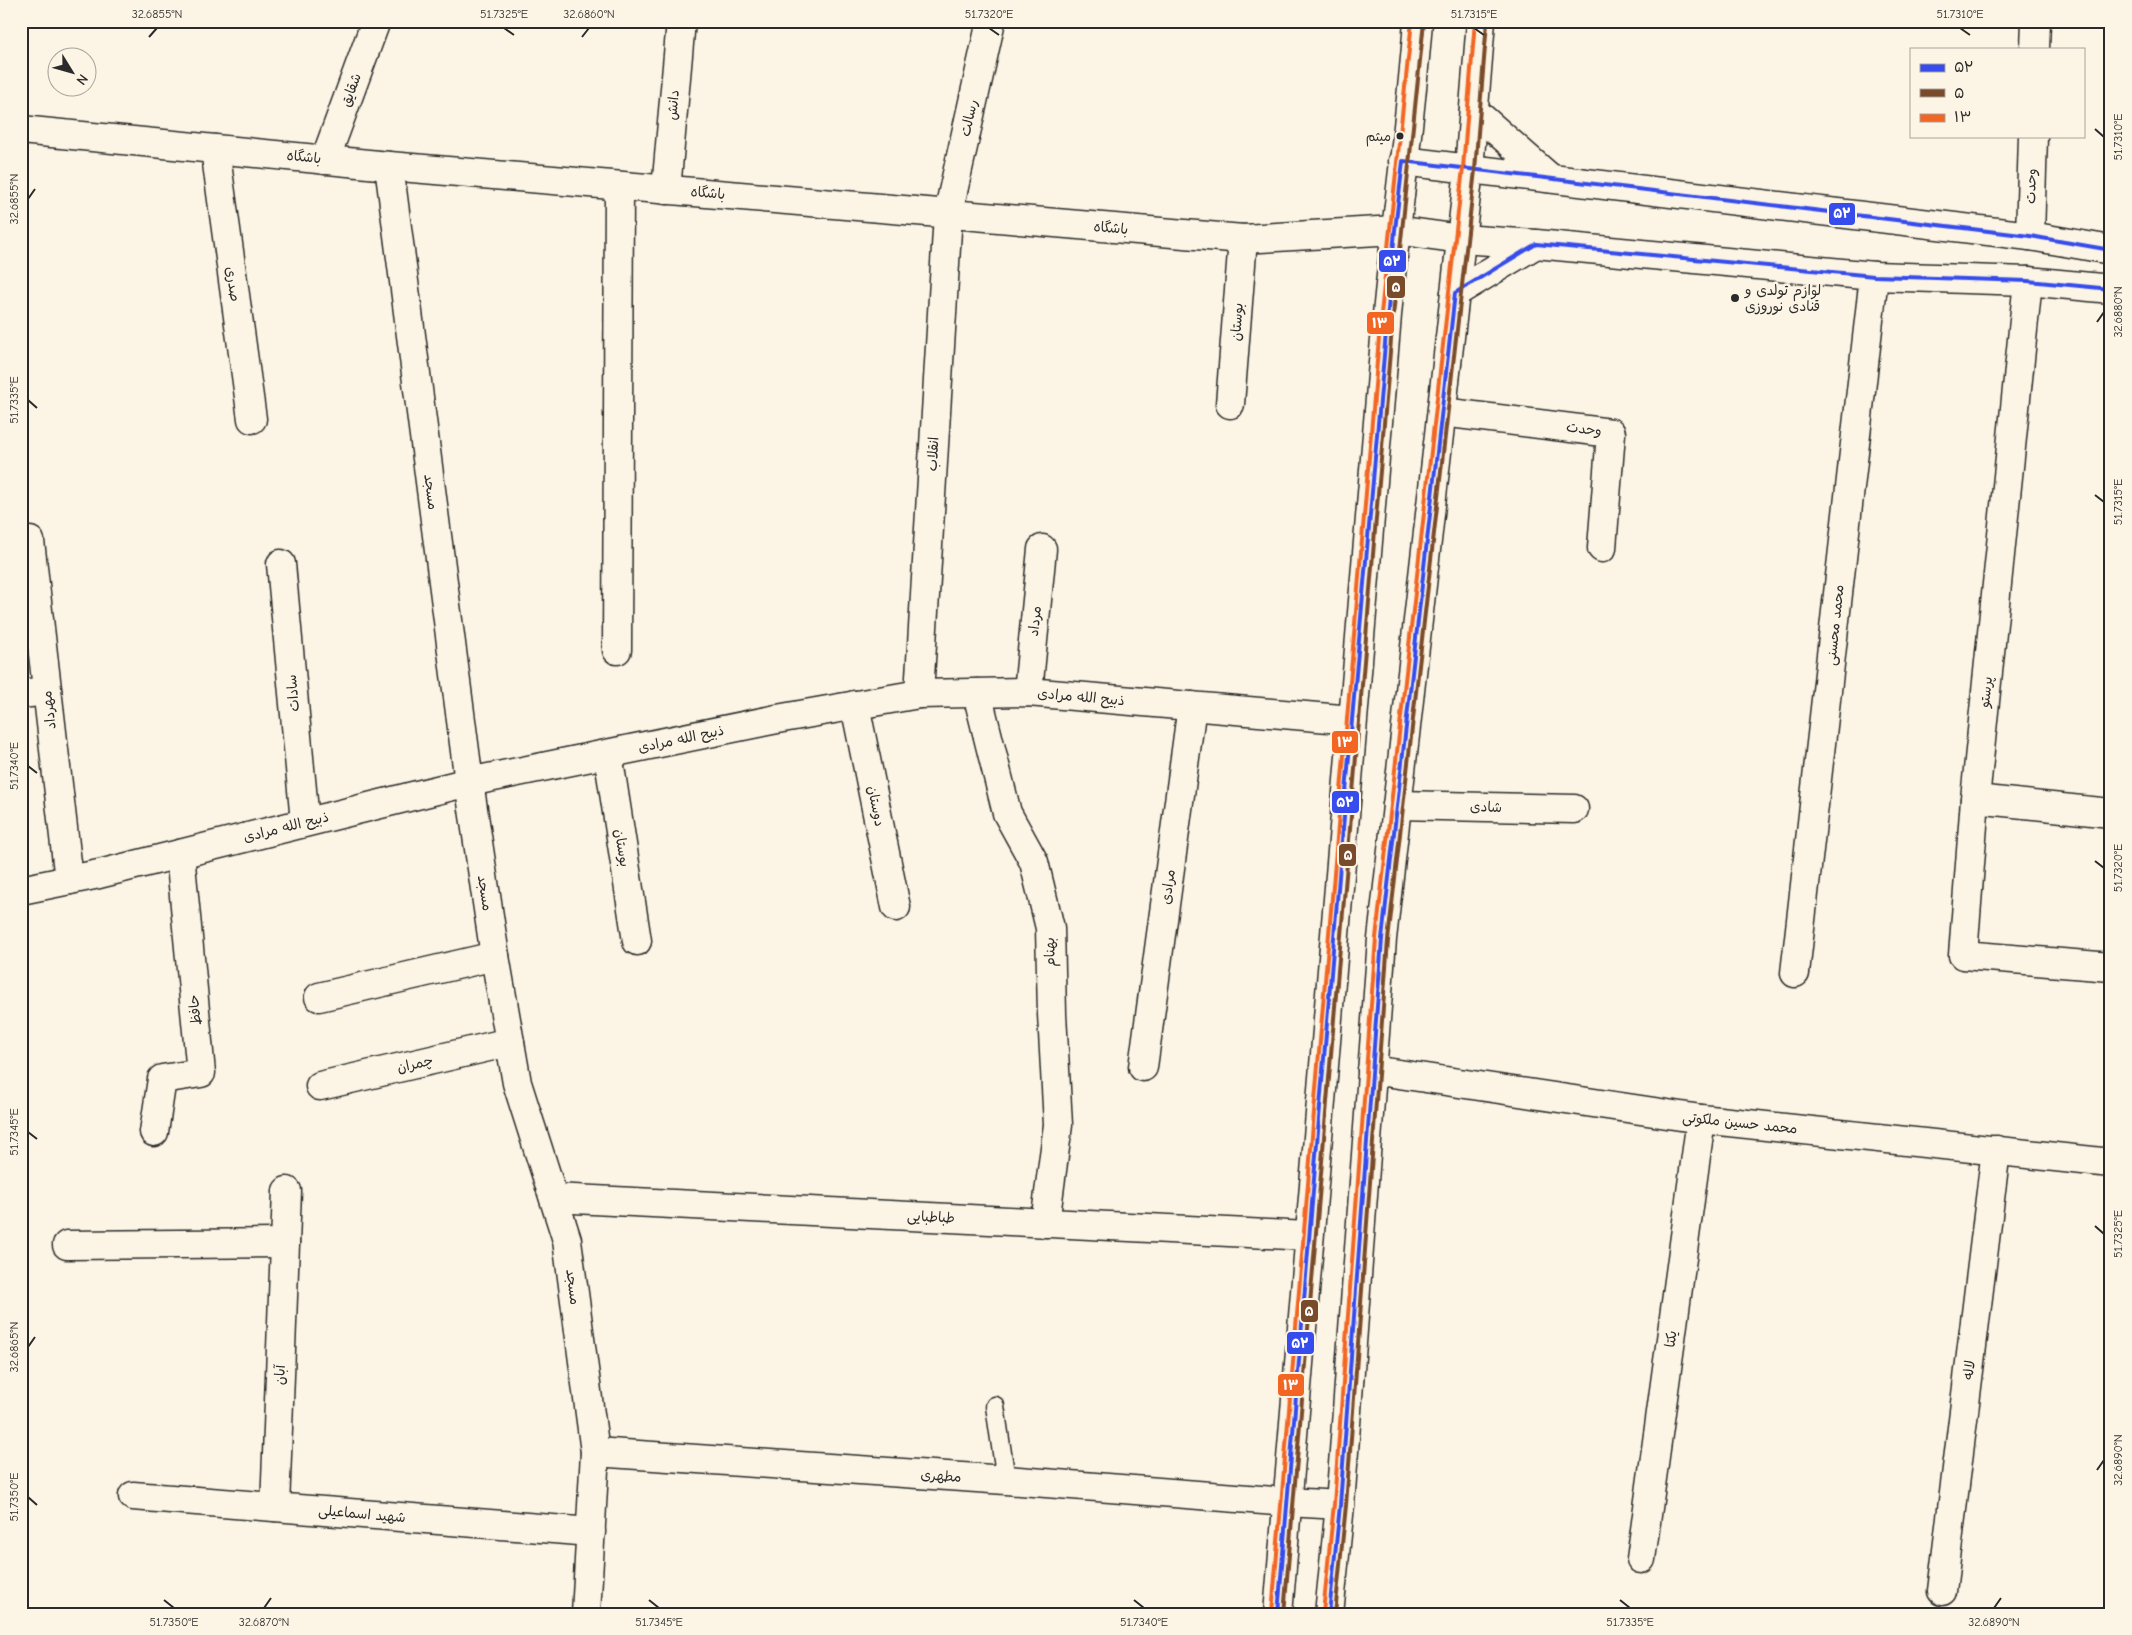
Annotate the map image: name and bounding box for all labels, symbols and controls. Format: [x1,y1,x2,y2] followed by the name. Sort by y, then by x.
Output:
[132,7,182,21] text: 32.6855°N
[480,7,528,21] text: 51.7325°E
[563,7,615,21] text: 32.6860°N
[965,7,1013,21] text: 51.7320°E
[1451,7,1497,21] text: 51.7315°E
[1936,7,1984,21] text: 51.7310°E
[48,48,98,98] north arrow
[1910,48,2084,138] legend
[1954,58,1974,76] text: ۵۲
[72,71,92,88] text: N
[337,71,365,109] street label: شقایق
[1954,84,1964,102] text: ۵
[663,89,683,121] street label: دانش
[956,98,982,138] street label: رسالت
[1954,108,1972,126] text: ۱۳
[2111,113,2125,161] text: 51.7310°E
[1366,129,1391,147] place label: میثم
[1395,131,1405,141] marker: میثم
[286,147,322,167] street label: باشگاه
[2022,168,2040,204] street label: وحدت
[7,174,21,224] text: 32.6855°N
[690,183,726,203] street label: باشگاه
[1828,202,1856,226] line badge: ۵۲
[1833,205,1851,222] text: ۵۲
[1093,218,1129,238] street label: باشگاه
[1378,249,1407,273] line badge: ۵۲
[1383,253,1401,270] text: ۵۲
[222,265,244,303] street label: صدری
[1386,275,1406,299] line badge: ۵
[1391,279,1401,296] text: ۵
[1744,282,1821,315] place label: لوازم تولدی و قنادی نوروزی
[2111,286,2125,338] text: 32.6880°N
[1729,292,1741,304] marker: لوازم تولدی و قنادی نوروزی
[1227,302,1247,342] street label: بوستان
[1366,311,1395,335] line badge: ۱۳
[1372,315,1388,332] text: ۱۳
[7,376,21,424] text: 51.7335°E
[1565,418,1603,440] street label: وحدت
[924,436,942,472] street label: انقلاب
[420,473,442,511] street label: مسجد
[2111,479,2125,525] text: 51.7315°E
[1822,584,1848,666] street label: محمد محسنی
[1025,605,1045,637] street label: مرداد
[283,674,303,712] street label: سادات
[1976,675,1997,710] street label: پرستو
[1037,685,1125,710] street label: ذبیح الله مرادی
[38,690,60,730] street label: مهرداد
[636,722,726,757] street label: ذبیح الله مرادی
[1331,730,1359,754] line badge: ۱۳
[1337,734,1353,751] text: ۱۳
[7,742,21,790] text: 51.7340°E
[864,784,888,828] street label: دوستان
[1331,790,1360,814] line badge: ۵۲
[1336,794,1354,811] text: ۵۲
[1470,798,1502,816] street label: شادی
[241,808,331,847] street label: ذبیح الله مرادی
[611,828,633,868] street label: بوستان
[1338,843,1357,867] line badge: ۵
[2111,844,2125,892] text: 51.7320°E
[1343,847,1353,864] text: ۵
[1157,868,1179,906] street label: مرادی
[474,874,496,912] street label: مسجد
[1041,937,1061,967] street label: بهنام
[185,994,205,1026] street label: حافظ
[395,1052,435,1077] street label: چمران
[7,1108,21,1156] text: 51.7345°E
[1682,1109,1798,1137] street label: محمد حسین ملکوتی
[907,1207,955,1227] street label: طباطبایی
[2111,1210,2125,1258] text: 51.7325°E
[562,1268,584,1306] street label: مسجد
[1300,1299,1319,1323] line badge: ۵
[1304,1303,1314,1320] text: ۵
[7,1322,21,1372] text: 32.6865°N
[1661,1329,1681,1349] street label: یکتا
[1286,1331,1315,1355] line badge: ۵۲
[1291,1335,1309,1352] text: ۵۲
[1959,1359,1979,1381] street label: لاله
[271,1364,289,1385] street label: آبان
[1277,1373,1305,1397] line badge: ۱۳
[1283,1377,1299,1394] text: ۱۳
[2111,1434,2125,1486] text: 32.6890°N
[920,1466,962,1486] street label: مطهری
[7,1473,21,1521] text: 51.7350°E
[318,1502,406,1526] street label: شهید اسماعیلی
[150,1615,198,1629] text: 51.7350°E
[239,1615,289,1629] text: 32.6870°N
[635,1615,683,1629] text: 51.7345°E
[1120,1615,1168,1629] text: 51.7340°E
[1606,1615,1654,1629] text: 51.7335°E
[1968,1615,2020,1629] text: 32.6890°N

